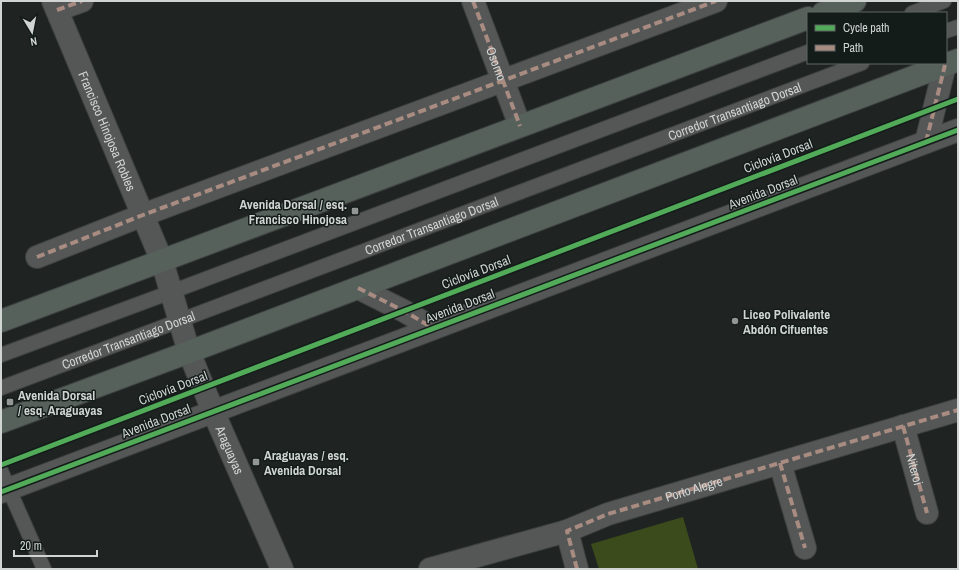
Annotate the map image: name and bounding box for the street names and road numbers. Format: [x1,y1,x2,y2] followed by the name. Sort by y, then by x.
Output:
[482,44,511,83] street label: Osorno
[75,69,140,193] street label: Francisco Hinojosa Robles
[665,78,804,144] street label: Corredor Transantiago Dorsal
[741,135,815,177] street label: Ciclovía Dorsal
[725,171,800,213] street label: Avenida Dorsal
[362,193,500,258] street label: Corredor Transantiago Dorsal
[439,251,513,293] street label: Ciclovía Dorsal
[422,285,497,327] street label: Avenida Dorsal
[59,307,197,373] street label: Corredor Transantiago Dorsal
[136,367,210,409] street label: Ciclovía Dorsal
[118,400,193,442] street label: Avenida Dorsal
[212,422,248,477] street label: Araguayas
[903,452,927,487] street label: Niteroi
[663,472,724,505] street label: Porto Alegre

